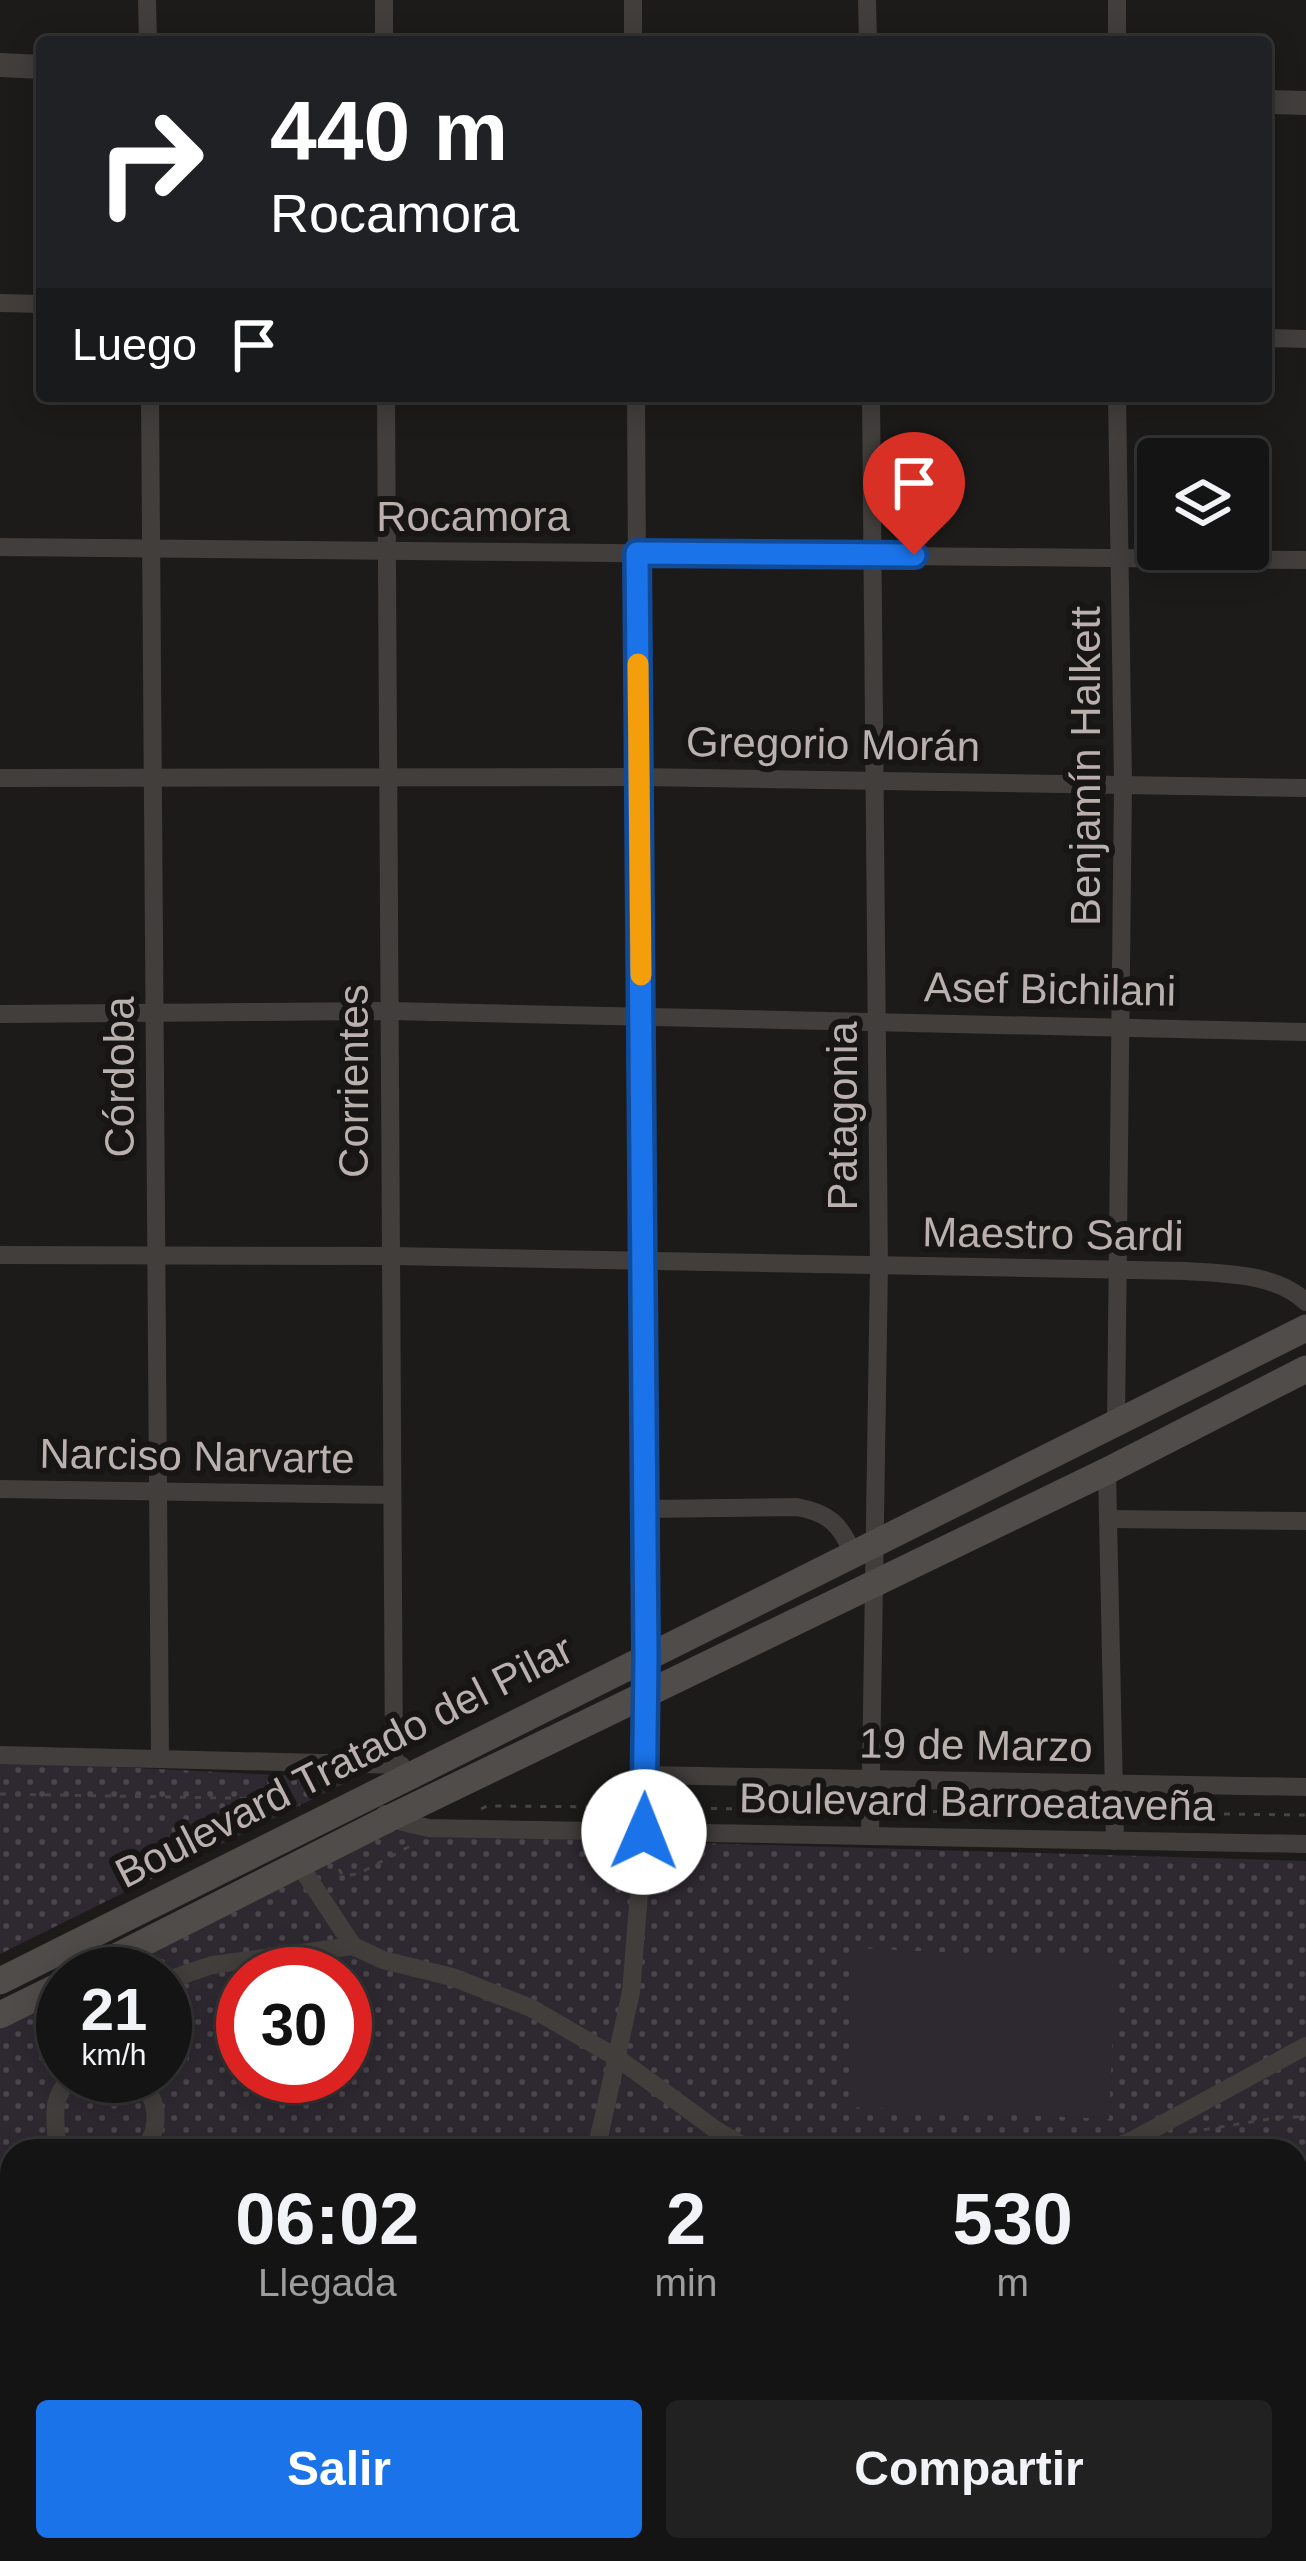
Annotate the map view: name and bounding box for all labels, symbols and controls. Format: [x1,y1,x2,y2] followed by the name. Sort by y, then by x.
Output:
[72,84,228,240] icon: right
[270,84,508,178] text: 440 m
[270,183,519,243] text: Rocamora
[221,312,287,378] icon: arrive
[72,319,197,370] text: Luego
[863,432,965,555] pin
[1137,438,1269,570] map controls
[1137,438,1269,570] button: layers
[881,450,947,516] icon: arrive
[376,493,571,540] street label: Rocamora
[1062,606,1109,926] street label: Benjamín Halkett
[686,718,980,770] street label: Gregorio Morán
[924,963,1176,1015] street label: Asef Bichilani
[330,984,377,1178] street label: Corrientes
[96,996,143,1158] street label: Córdoba
[819,1021,866,1211] street label: Patagonia
[922,1208,1184,1260] street label: Maestro Sardi
[39,1430,355,1482] street label: Narciso Narvarte
[108,1625,580,1897] street label: Boulevard Tratado del Pilar
[859,1719,1093,1771] street label: 19 de Marzo
[581,1769,707,1895] position arrow
[738,1774,1216,1830] street label: Boulevard Barroeataveña
[216,1947,372,2103] speed limit sign: 30
[81,1976,147,2043] text: 21
[81,2038,147,2071] text: km/h
[235,2179,419,2259] text: 06:02
[666,2179,706,2259] text: 2
[953,2179,1073,2259] text: 530
[258,2261,397,2304] text: Llegada
[655,2261,717,2304] text: min
[996,2261,1029,2304] text: m
[36,2400,642,2538] button: Salir
[666,2400,1272,2538] button: Compartir

